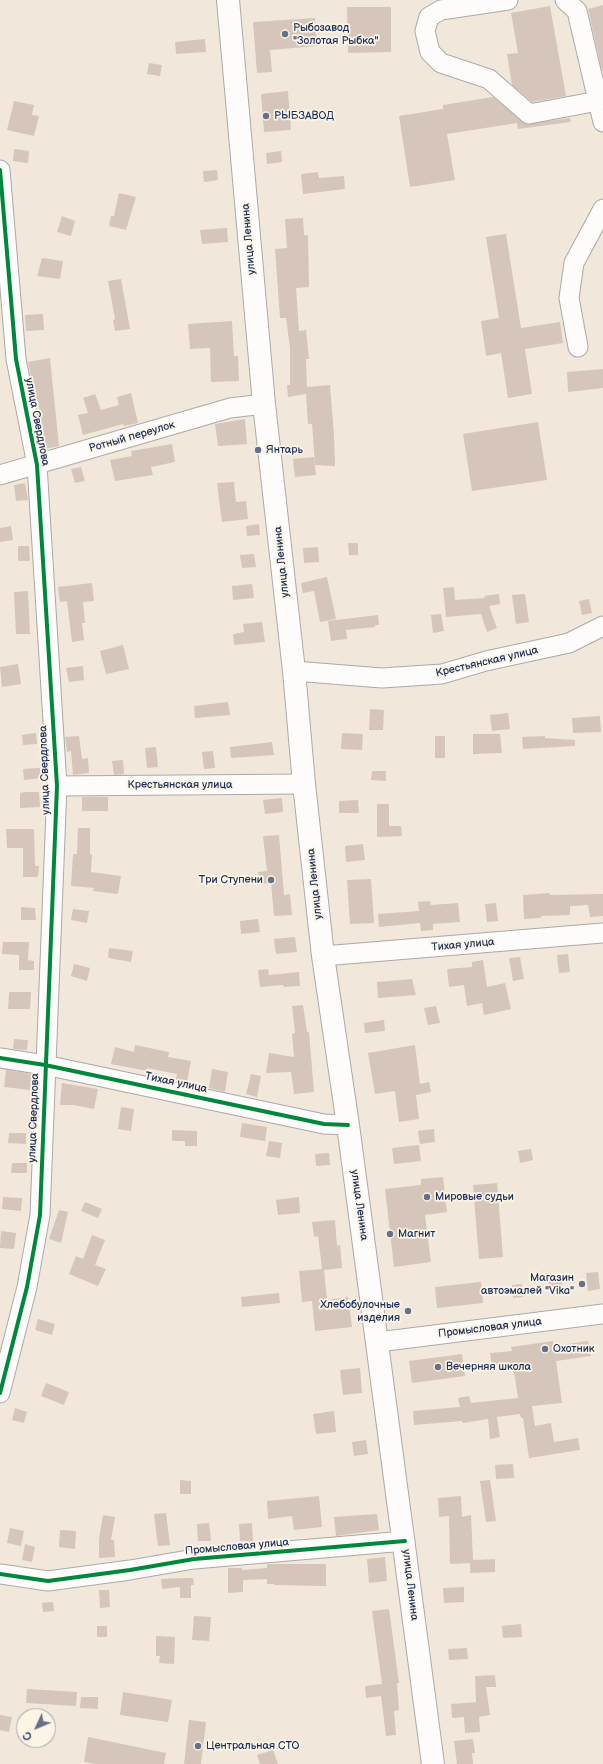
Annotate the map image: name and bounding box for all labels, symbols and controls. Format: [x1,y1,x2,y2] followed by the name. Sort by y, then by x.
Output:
[293,21,379,47] place label: Рыбозавод "Золотая Рыбка"
[280,29,290,39] marker: Рыбозавод "Золотая Рыбка"
[274,109,334,123] place label: РЫБЗАВОД
[261,111,271,121] marker: РЫБЗАВОД
[239,203,259,275] street label: улица Ленина
[22,377,52,467] street label: улица Свердлова
[88,418,176,456] street label: Ротный переулок
[266,443,303,457] place label: Янтарь
[253,445,263,455] marker: Янтарь
[272,526,292,598] street label: улица Ленина
[434,644,540,680] street label: Крестьянская улица
[37,725,53,815] street label: улица Свердлова
[128,778,232,792] street label: Крестьянская улица
[305,848,325,920] street label: улица Ленина
[199,873,263,887] place label: Три Ступени
[266,875,276,885] marker: Три Ступени
[431,936,495,954] street label: Тихая улица
[144,1070,208,1096] street label: Тихая улица
[26,1073,42,1163] street label: улица Свердлова
[347,1169,371,1241] street label: улица Ленина
[435,1190,514,1204] place label: Мировые судьи
[422,1192,432,1202] marker: Мировые судьи
[398,1227,435,1241] place label: Магнит
[385,1229,395,1239] marker: Магнит
[481,1271,574,1297] place label: Магазин автоэмалей "Vika"
[577,1279,587,1289] marker: Магазин автоэмалей "Vika"
[320,1298,400,1324] place label: Хлебобулочные изделия
[403,1306,413,1316] marker: Хлебобулочные изделия
[437,1315,543,1341] street label: Промысловая улица
[553,1342,595,1356] place label: Охотник
[540,1344,550,1354] marker: Охотник
[446,1360,531,1374] place label: Вечерняя школа
[433,1362,443,1372] marker: Вечерняя школа
[184,1536,290,1558] street label: Промысловая улица
[399,1549,421,1621] street label: улица Ленина
[16,1708,56,1748] north arrow
[20,1729,35,1743] text: С
[206,1739,299,1753] place label: Центральная СТО
[193,1741,203,1751] marker: Центральная СТО

